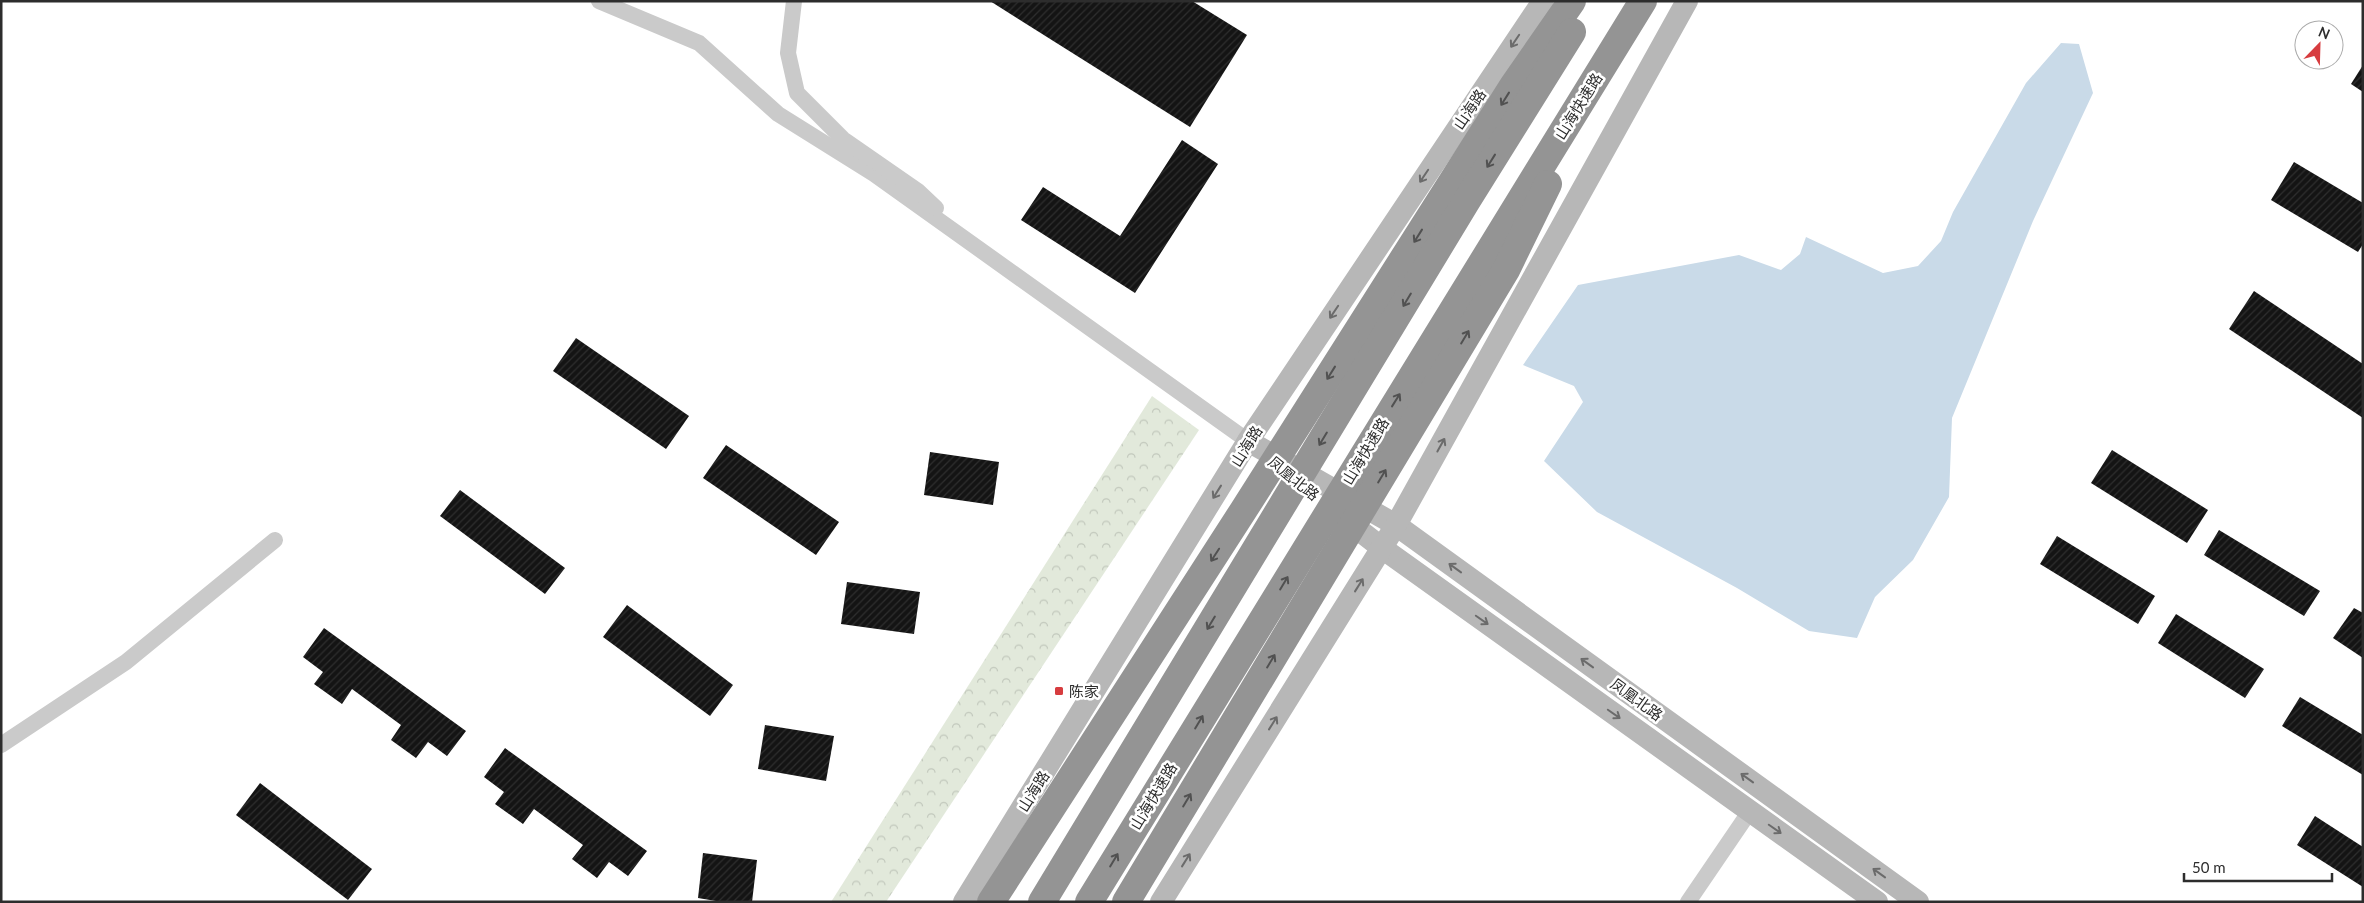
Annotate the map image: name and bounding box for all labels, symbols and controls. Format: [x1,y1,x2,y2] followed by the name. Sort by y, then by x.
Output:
[2294,20,2344,70] north arrow
[2316,23,2333,43] text: N
[1510,34,1520,48] one-way arrow
[1550,69,1606,143] street label: 山海快速路
[1449,85,1489,133] street label: 山海路
[1500,92,1510,106] one-way arrow
[1486,154,1496,168] one-way arrow
[1419,169,1429,183] one-way arrow
[1413,229,1423,243] one-way arrow
[1401,293,1411,307] one-way arrow
[1329,304,1339,318] one-way arrow
[1461,331,1471,345] one-way arrow
[1325,366,1335,380] one-way arrow
[1392,393,1402,407] one-way arrow
[1338,414,1392,488] street label: 山海快速路
[1226,422,1266,470] street label: 山海路
[1317,432,1327,446] one-way arrow
[1436,438,1446,452] one-way arrow
[1265,452,1323,504] street label: 凤凰北路
[1377,470,1387,484] one-way arrow
[1212,484,1222,498] one-way arrow
[1210,547,1220,561] one-way arrow
[1448,563,1462,573] one-way arrow
[1279,576,1289,590] one-way arrow
[1354,578,1364,592] one-way arrow
[1474,615,1488,625] one-way arrow
[1206,616,1216,630] one-way arrow
[1266,654,1276,668] one-way arrow
[1580,658,1594,668] one-way arrow
[1607,674,1667,724] street label: 凤凰北路
[1069,682,1099,700] place label: 陈家
[1053,685,1065,697] marker: 陈家
[1607,709,1621,719] one-way arrow
[1195,715,1205,729] one-way arrow
[1268,716,1278,730] one-way arrow
[1126,759,1180,833] street label: 山海快速路
[1013,767,1053,815] street label: 山海路
[1740,773,1754,783] one-way arrow
[1182,793,1192,807] one-way arrow
[1768,824,1782,834] one-way arrow
[2184,850,2332,882] scale bar
[1110,854,1120,868] one-way arrow
[1182,854,1192,868] one-way arrow
[2192,858,2226,876] text: 50 m
[1872,868,1886,878] one-way arrow

